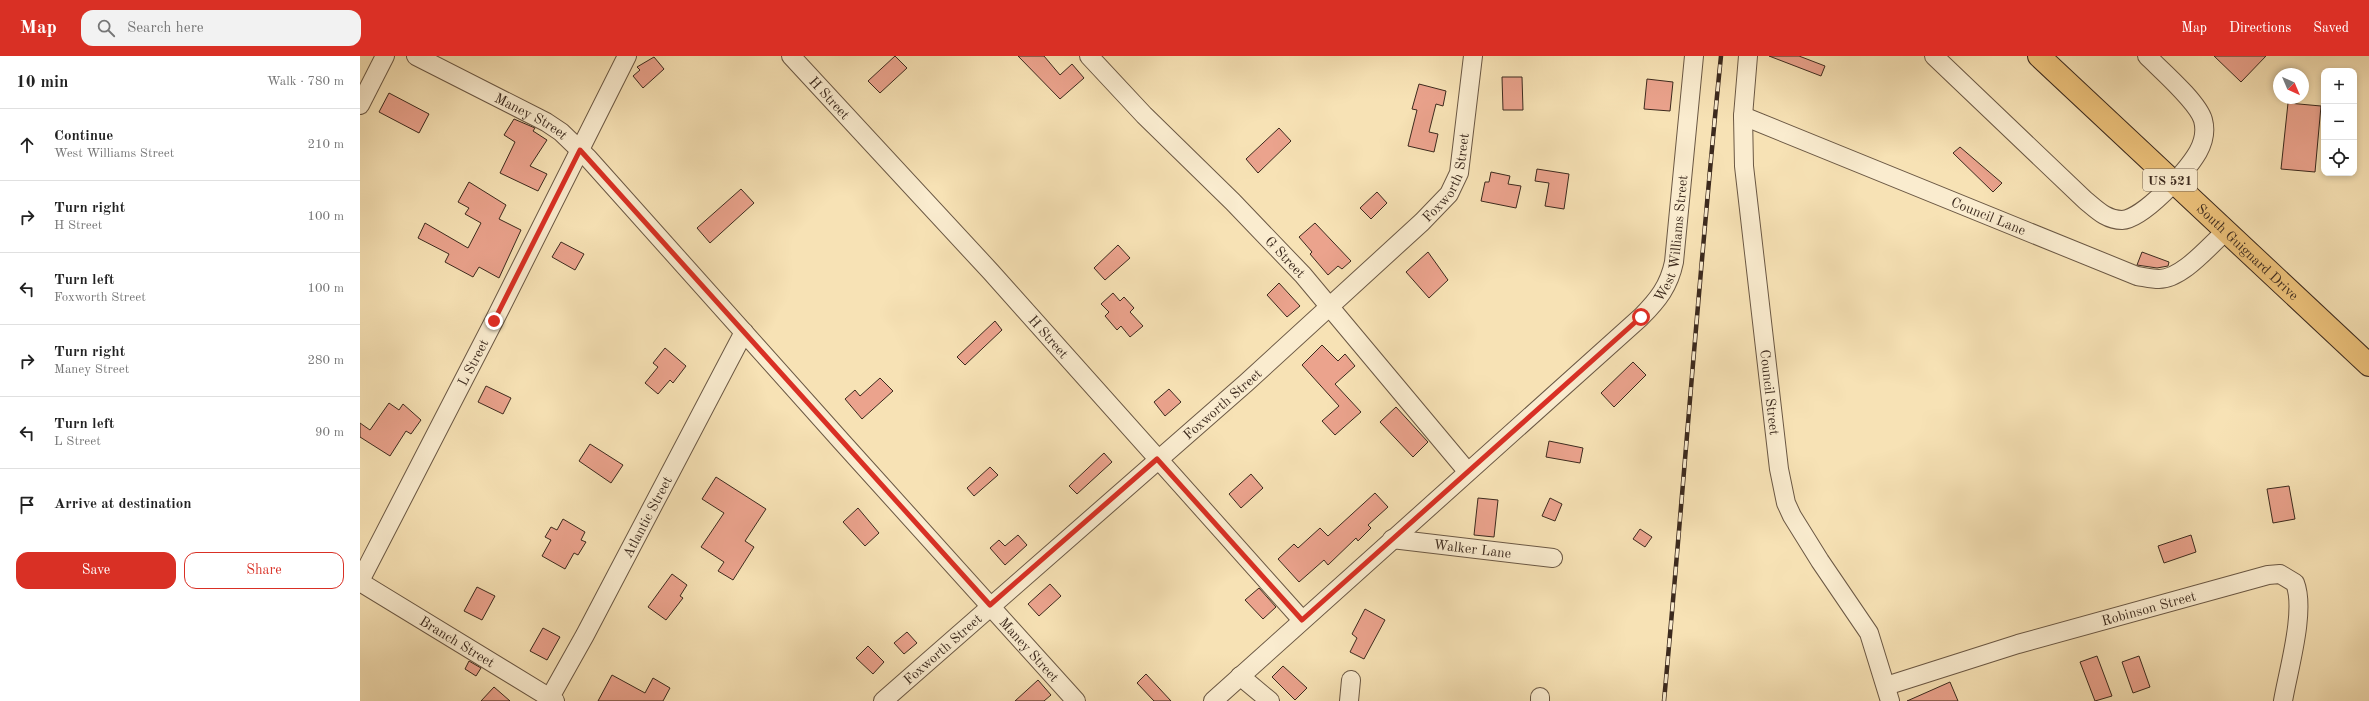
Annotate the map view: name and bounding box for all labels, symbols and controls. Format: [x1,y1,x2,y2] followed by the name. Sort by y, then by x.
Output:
[81,10,361,46] search box
[95,17,117,39] icon: search
[20,19,57,38] text: Map
[127,21,204,36] text: Search here
[2181,21,2207,35] text: Map
[2229,21,2291,35] text: Directions
[2313,21,2349,35] text: Saved
[2273,68,2309,104] north arrow
[2321,68,2357,176] map controls
[2321,68,2357,104] button: +
[16,74,69,91] text: 10 min
[267,75,344,88] text: Walk · 780 m
[806,75,852,122] street label: H Street
[492,91,570,143] street label: Maney Street
[2321,104,2357,140] button: −
[54,129,113,144] text: Continue
[1420,132,1472,225] street label: Foxworth Street
[16,134,38,156] icon: ahead
[307,138,344,151] text: 210 m
[2321,140,2357,176] button: locate
[54,147,174,160] text: West Williams Street
[2143,169,2197,191] road number: US 521
[1652,174,1690,304] street label: West Williams Street
[1949,195,2028,238] street label: Council Lane
[54,201,125,216] text: Turn right
[2194,201,2301,303] street label: South Guignard Drive
[16,206,38,228] icon: right
[307,210,344,223] text: 100 m
[54,219,102,232] text: H Street
[1262,234,1308,281] street label: G Street
[54,273,114,288] text: Turn left
[16,278,38,300] icon: left
[307,282,344,295] text: 100 m
[54,291,146,304] text: Foxworth Street
[1632,308,1650,326] route start
[485,312,503,330] route end
[1025,313,1071,361] street label: H Street
[456,337,491,388] street label: L Street
[54,345,125,360] text: Turn right
[1757,349,1781,436] street label: Council Street
[16,350,38,372] icon: right
[307,354,344,367] text: 280 m
[54,363,129,376] text: Maney Street
[1181,366,1265,442] street label: Foxworth Street
[54,417,114,432] text: Turn left
[16,422,38,444] icon: left
[315,426,344,439] text: 90 m
[54,435,101,448] text: L Street
[621,474,675,560] street label: Atlantic Street
[16,494,38,516] icon: arrive
[54,497,192,512] text: Arrive at destination
[1433,538,1512,561] street label: Walker Lane
[16,552,176,589] button: Save
[184,552,344,589] button: Share
[2100,589,2198,629] street label: Robinson Street
[901,612,985,688] street label: Foxworth Street
[417,614,497,670] street label: Branch Street
[996,615,1061,685] street label: Maney Street

